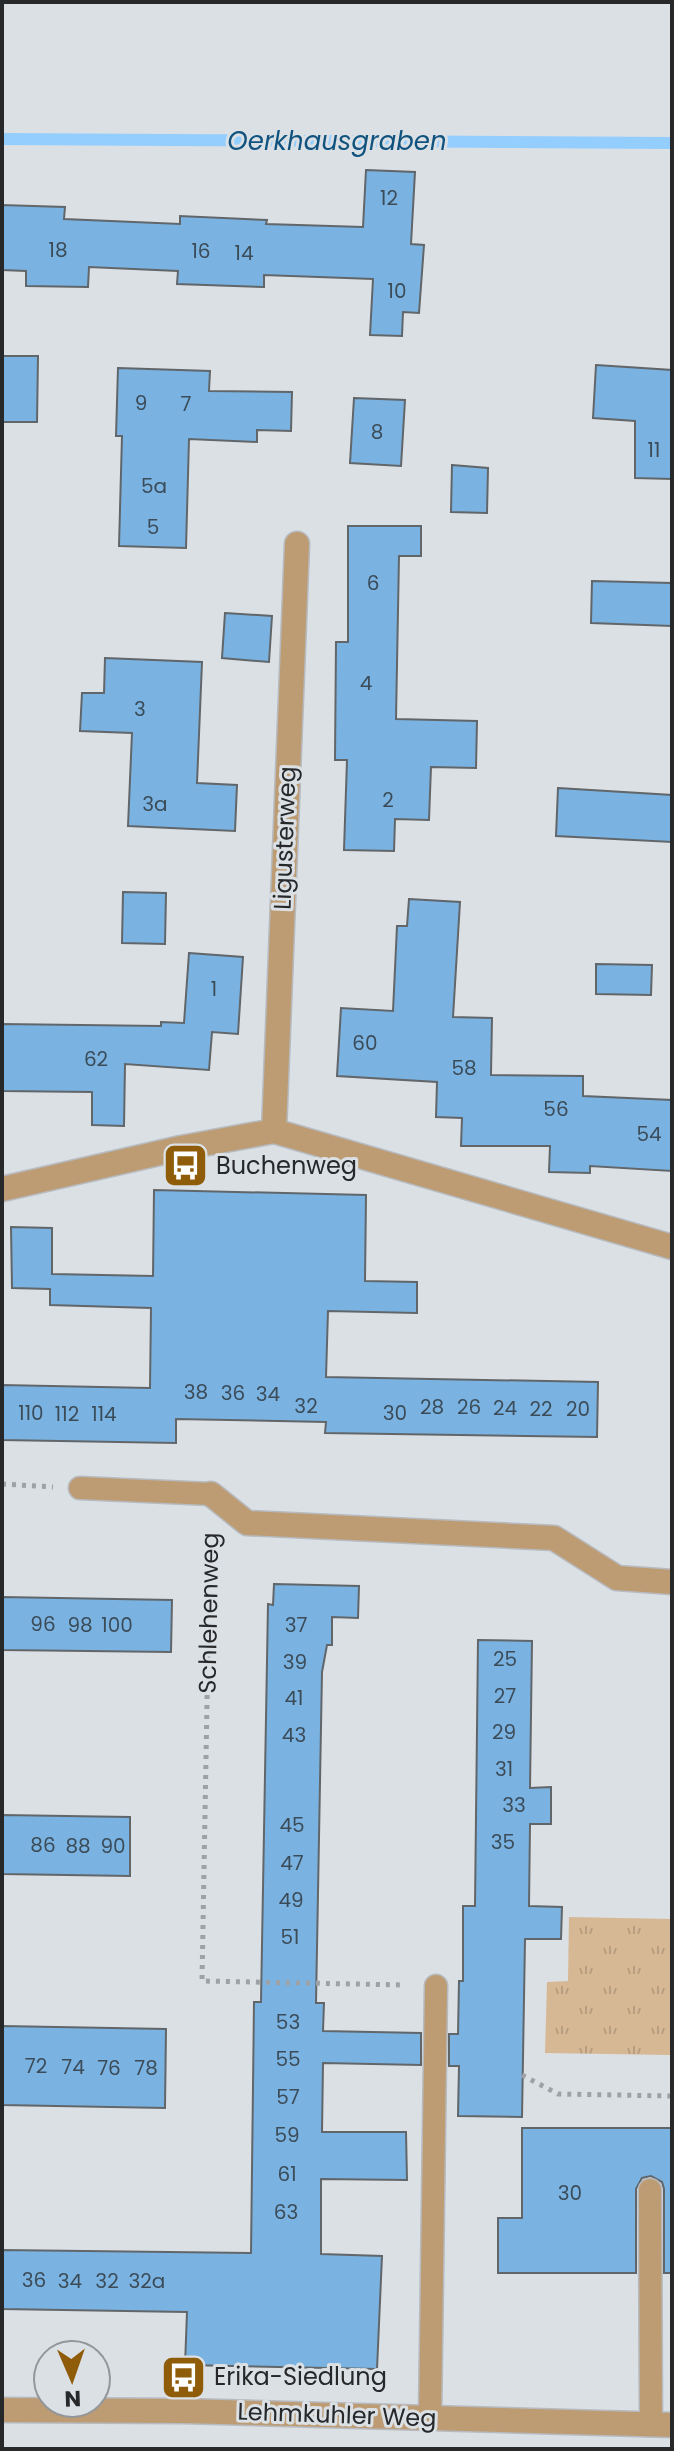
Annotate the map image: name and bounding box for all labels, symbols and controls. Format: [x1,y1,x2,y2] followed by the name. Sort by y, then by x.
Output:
[227,123,447,159] water label: Oerkhausgraben
[380,184,398,212] house number: 12
[48,236,68,264] house number: 18
[191,237,211,265] house number: 16
[235,239,253,267] house number: 14
[388,277,406,305] house number: 10
[135,389,147,417] house number: 9
[181,390,192,418] house number: 7
[371,418,383,446] house number: 8
[648,436,660,464] house number: 11
[141,472,167,500] house number: 5a
[147,513,159,541] house number: 5
[367,569,379,597] house number: 6
[360,669,372,697] house number: 4
[134,695,146,723] house number: 3
[266,766,303,910] street label: Ligusterweg
[382,786,394,814] house number: 2
[142,790,168,818] house number: 3a
[211,975,217,1003] house number: 1
[352,1029,378,1057] house number: 60
[84,1045,108,1073] house number: 62
[451,1054,477,1082] house number: 58
[543,1095,569,1123] house number: 56
[636,1120,662,1148] house number: 54
[161,1142,209,1190] bus stop icon: Buchenweg
[216,1149,357,1182] place label: Buchenweg
[184,1378,208,1406] house number: 38
[221,1379,245,1407] house number: 36
[256,1380,280,1408] house number: 34
[294,1392,318,1420] house number: 32
[420,1393,444,1421] house number: 28
[457,1393,481,1421] house number: 26
[493,1394,517,1422] house number: 24
[530,1395,553,1423] house number: 22
[566,1395,590,1423] house number: 20
[18,1399,44,1427] house number: 110
[383,1399,407,1427] house number: 30
[55,1400,79,1428] house number: 112
[91,1400,117,1428] house number: 114
[191,1532,226,1694] street label: Schlehenweg
[30,1610,56,1638] house number: 96
[67,1611,93,1639] house number: 98
[101,1611,133,1639] house number: 100
[285,1611,307,1639] house number: 37
[493,1645,517,1673] house number: 25
[283,1648,307,1676] house number: 39
[494,1682,516,1710] house number: 27
[285,1684,303,1712] house number: 41
[492,1718,516,1746] house number: 29
[282,1721,306,1749] house number: 43
[495,1755,513,1783] house number: 31
[502,1791,526,1819] house number: 33
[279,1811,305,1839] house number: 45
[491,1828,515,1856] house number: 35
[30,1831,56,1859] house number: 86
[65,1832,91,1860] house number: 88
[100,1832,126,1860] house number: 90
[280,1849,304,1877] house number: 47
[278,1886,304,1914] house number: 49
[281,1923,299,1951] house number: 51
[276,2008,300,2036] house number: 53
[275,2045,301,2073] house number: 55
[25,2052,47,2080] house number: 72
[61,2053,85,2081] house number: 74
[97,2054,121,2082] house number: 76
[134,2054,158,2082] house number: 78
[276,2083,300,2111] house number: 57
[274,2121,300,2149] house number: 59
[277,2160,297,2188] house number: 61
[558,2179,582,2207] house number: 30
[274,2198,298,2226] house number: 63
[22,2266,46,2294] house number: 36
[58,2267,82,2295] house number: 34
[95,2267,119,2295] house number: 32
[129,2267,165,2295] house number: 32a
[32,2339,112,2419] north arrow
[159,2353,207,2401] bus stop icon: Erika-Siedlung
[214,2360,387,2393] place label: Erika-Siedlung
[64,2383,81,2414] text: N
[237,2395,437,2434] street label: Lehmkuhler Weg

